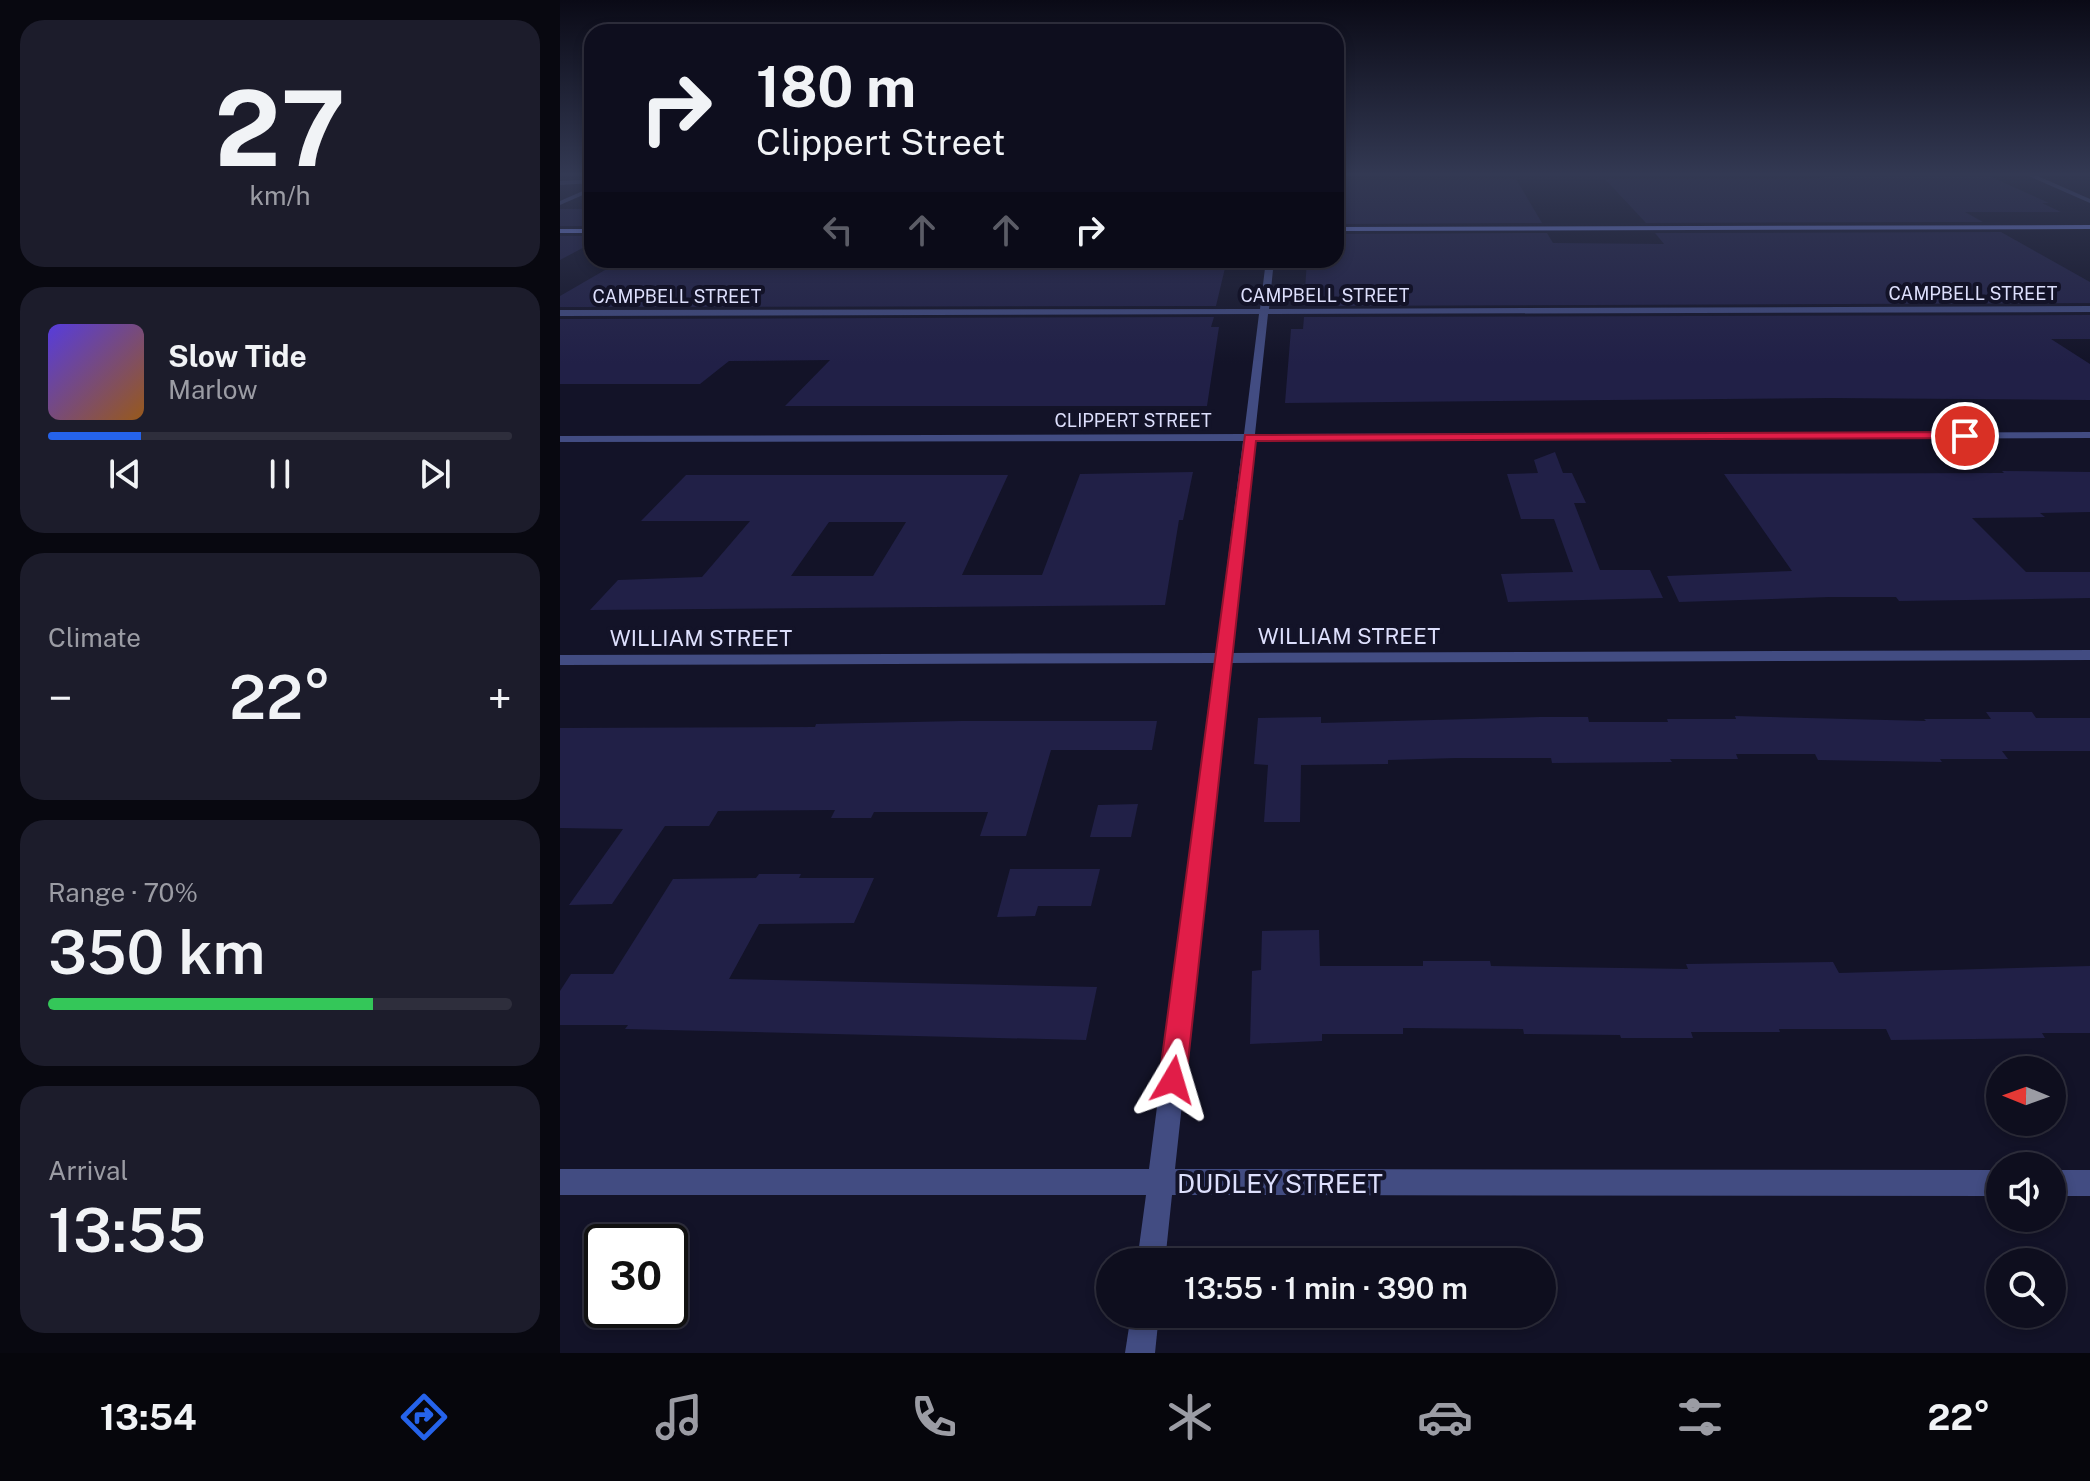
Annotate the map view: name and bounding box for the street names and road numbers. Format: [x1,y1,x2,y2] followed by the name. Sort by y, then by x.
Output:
[1888,283,2058,304] street label: CAMPBELL STREET
[1240,285,1410,306] street label: CAMPBELL STREET
[592,286,762,307] street label: CAMPBELL STREET
[1054,410,1212,431] street label: CLIPPERT STREET
[1258,623,1440,649] street label: WILLIAM STREET
[610,625,792,651] street label: WILLIAM STREET
[1177,1168,1383,1199] street label: DUDLEY STREET

